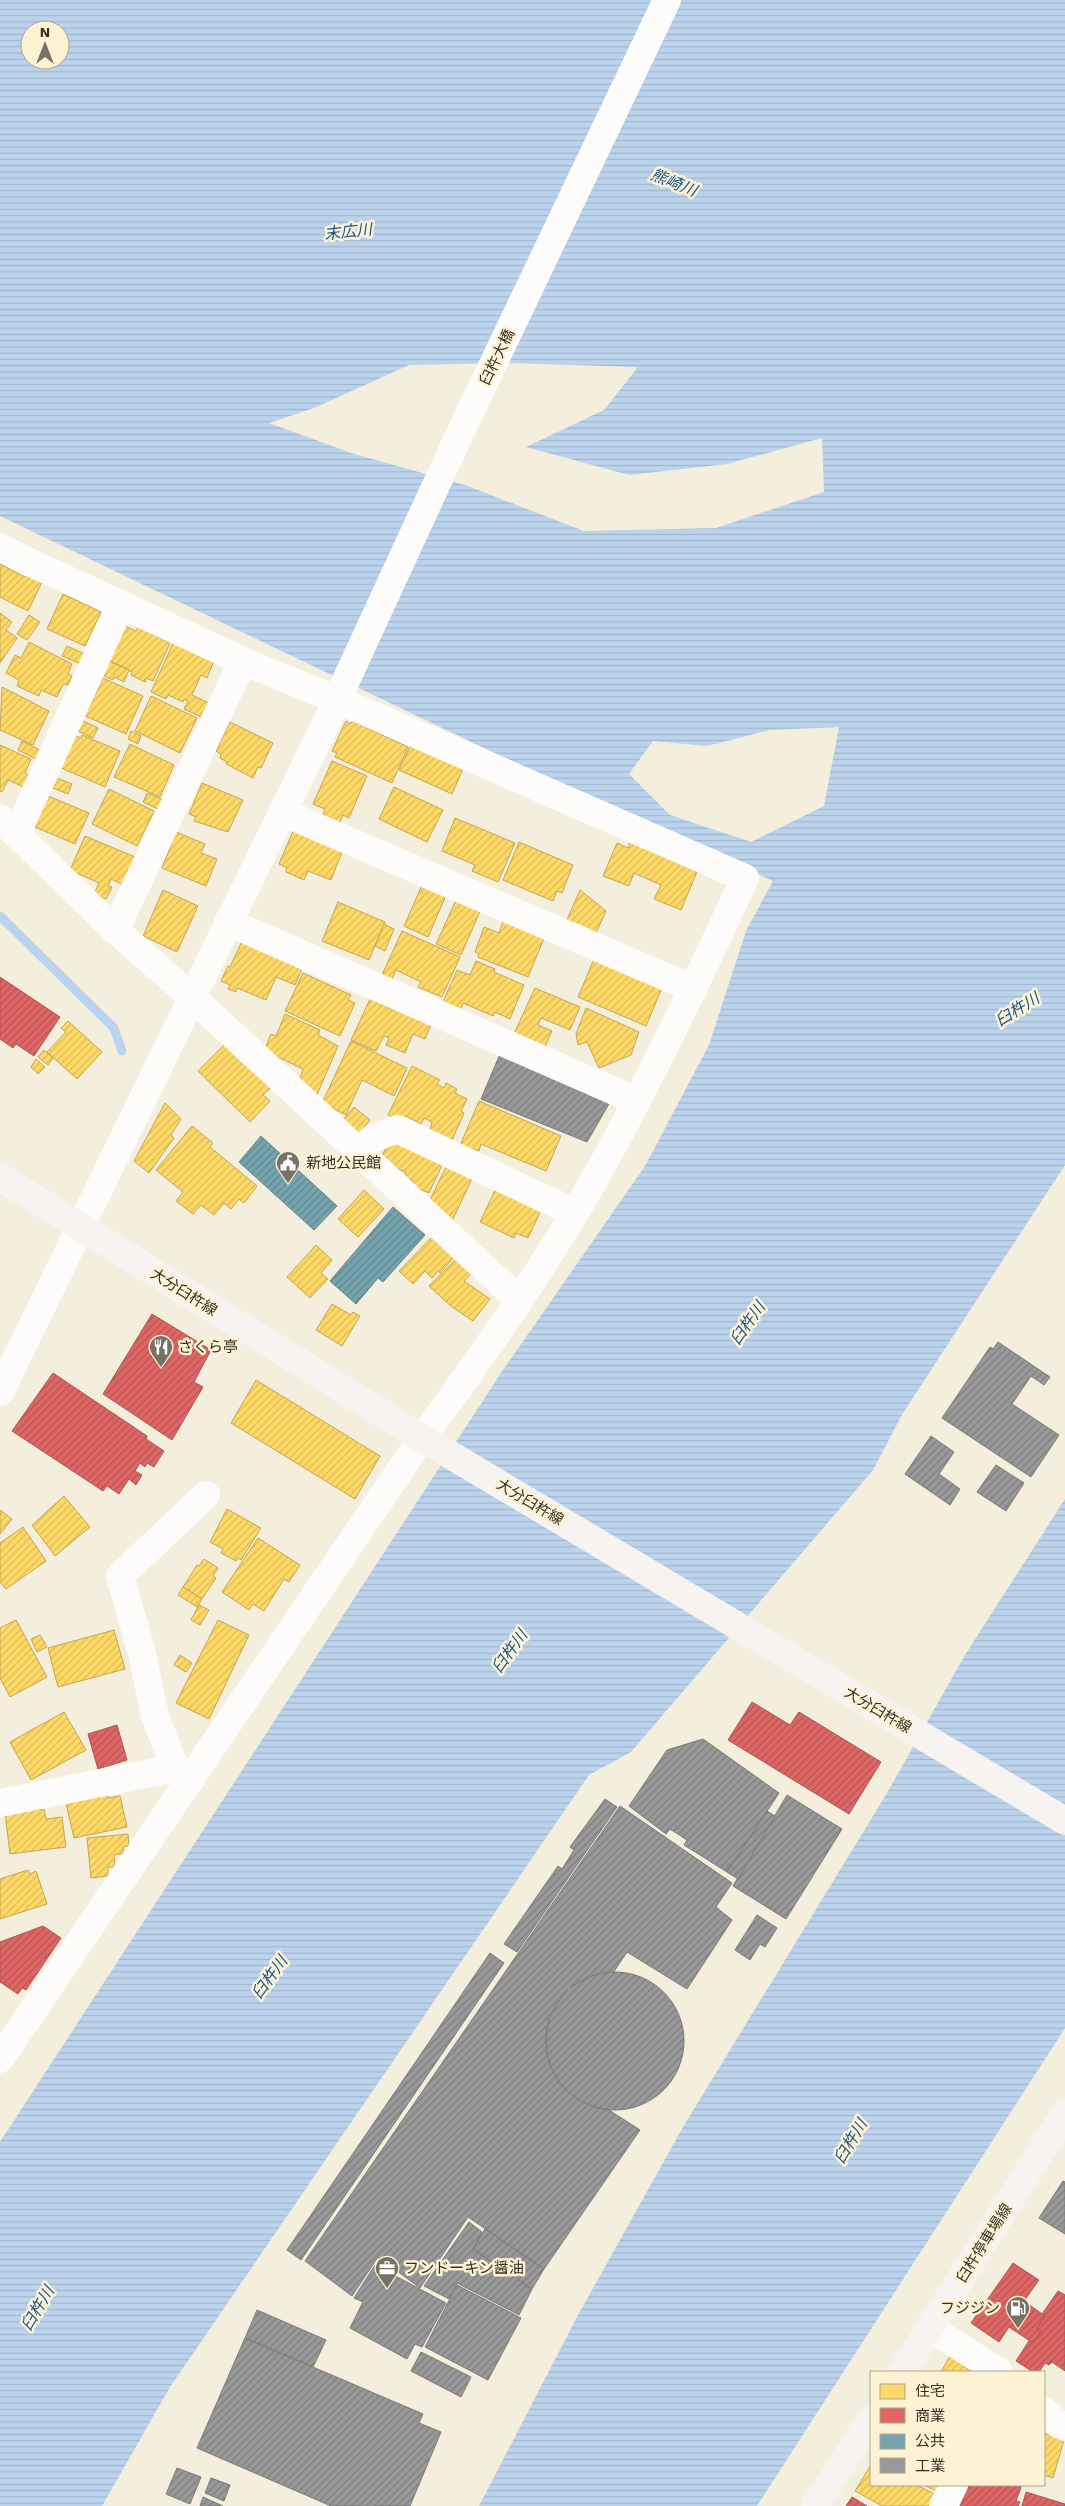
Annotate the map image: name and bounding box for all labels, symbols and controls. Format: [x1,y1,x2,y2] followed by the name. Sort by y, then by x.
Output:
[20,20,70,70] north arrow
[40,24,50,40] text: N
[648,165,701,201] water label: 熊崎川
[323,219,375,243] water label: 末広川
[476,326,518,388] street label: 臼杵大橋
[992,988,1044,1030] water label: 臼杵川
[275,1150,301,1184] public building icon: 新地公民館
[306,1154,381,1172] place label: 新地公民館
[147,1264,221,1320] street label: 大分臼杵線
[726,1297,770,1348] water label: 臼杵川
[148,1334,174,1368] restaurant icon: さくら亭
[178,1338,238,1356] place label: さくら亭
[493,1475,567,1529] street label: 大分臼杵線
[488,1625,532,1676] water label: 臼杵川
[841,1683,915,1737] street label: 大分臼杵線
[248,1951,292,2002] water label: 臼杵川
[830,2114,872,2167] water label: 臼杵川
[953,2200,1015,2286] street label: 臼杵停車場線
[374,2255,400,2289] office icon: フンドーキン醤油
[404,2259,524,2277] place label: フンドーキン醤油
[17,2281,59,2334] water label: 臼杵川
[1005,2295,1031,2329] fuel station icon: フジジン
[940,2299,1000,2317] place label: フジジン
[870,2371,1045,2486] legend
[915,2382,945,2400] text: 住宅
[915,2407,945,2425] text: 商業
[915,2432,945,2450] text: 公共
[915,2457,945,2475] text: 工業

